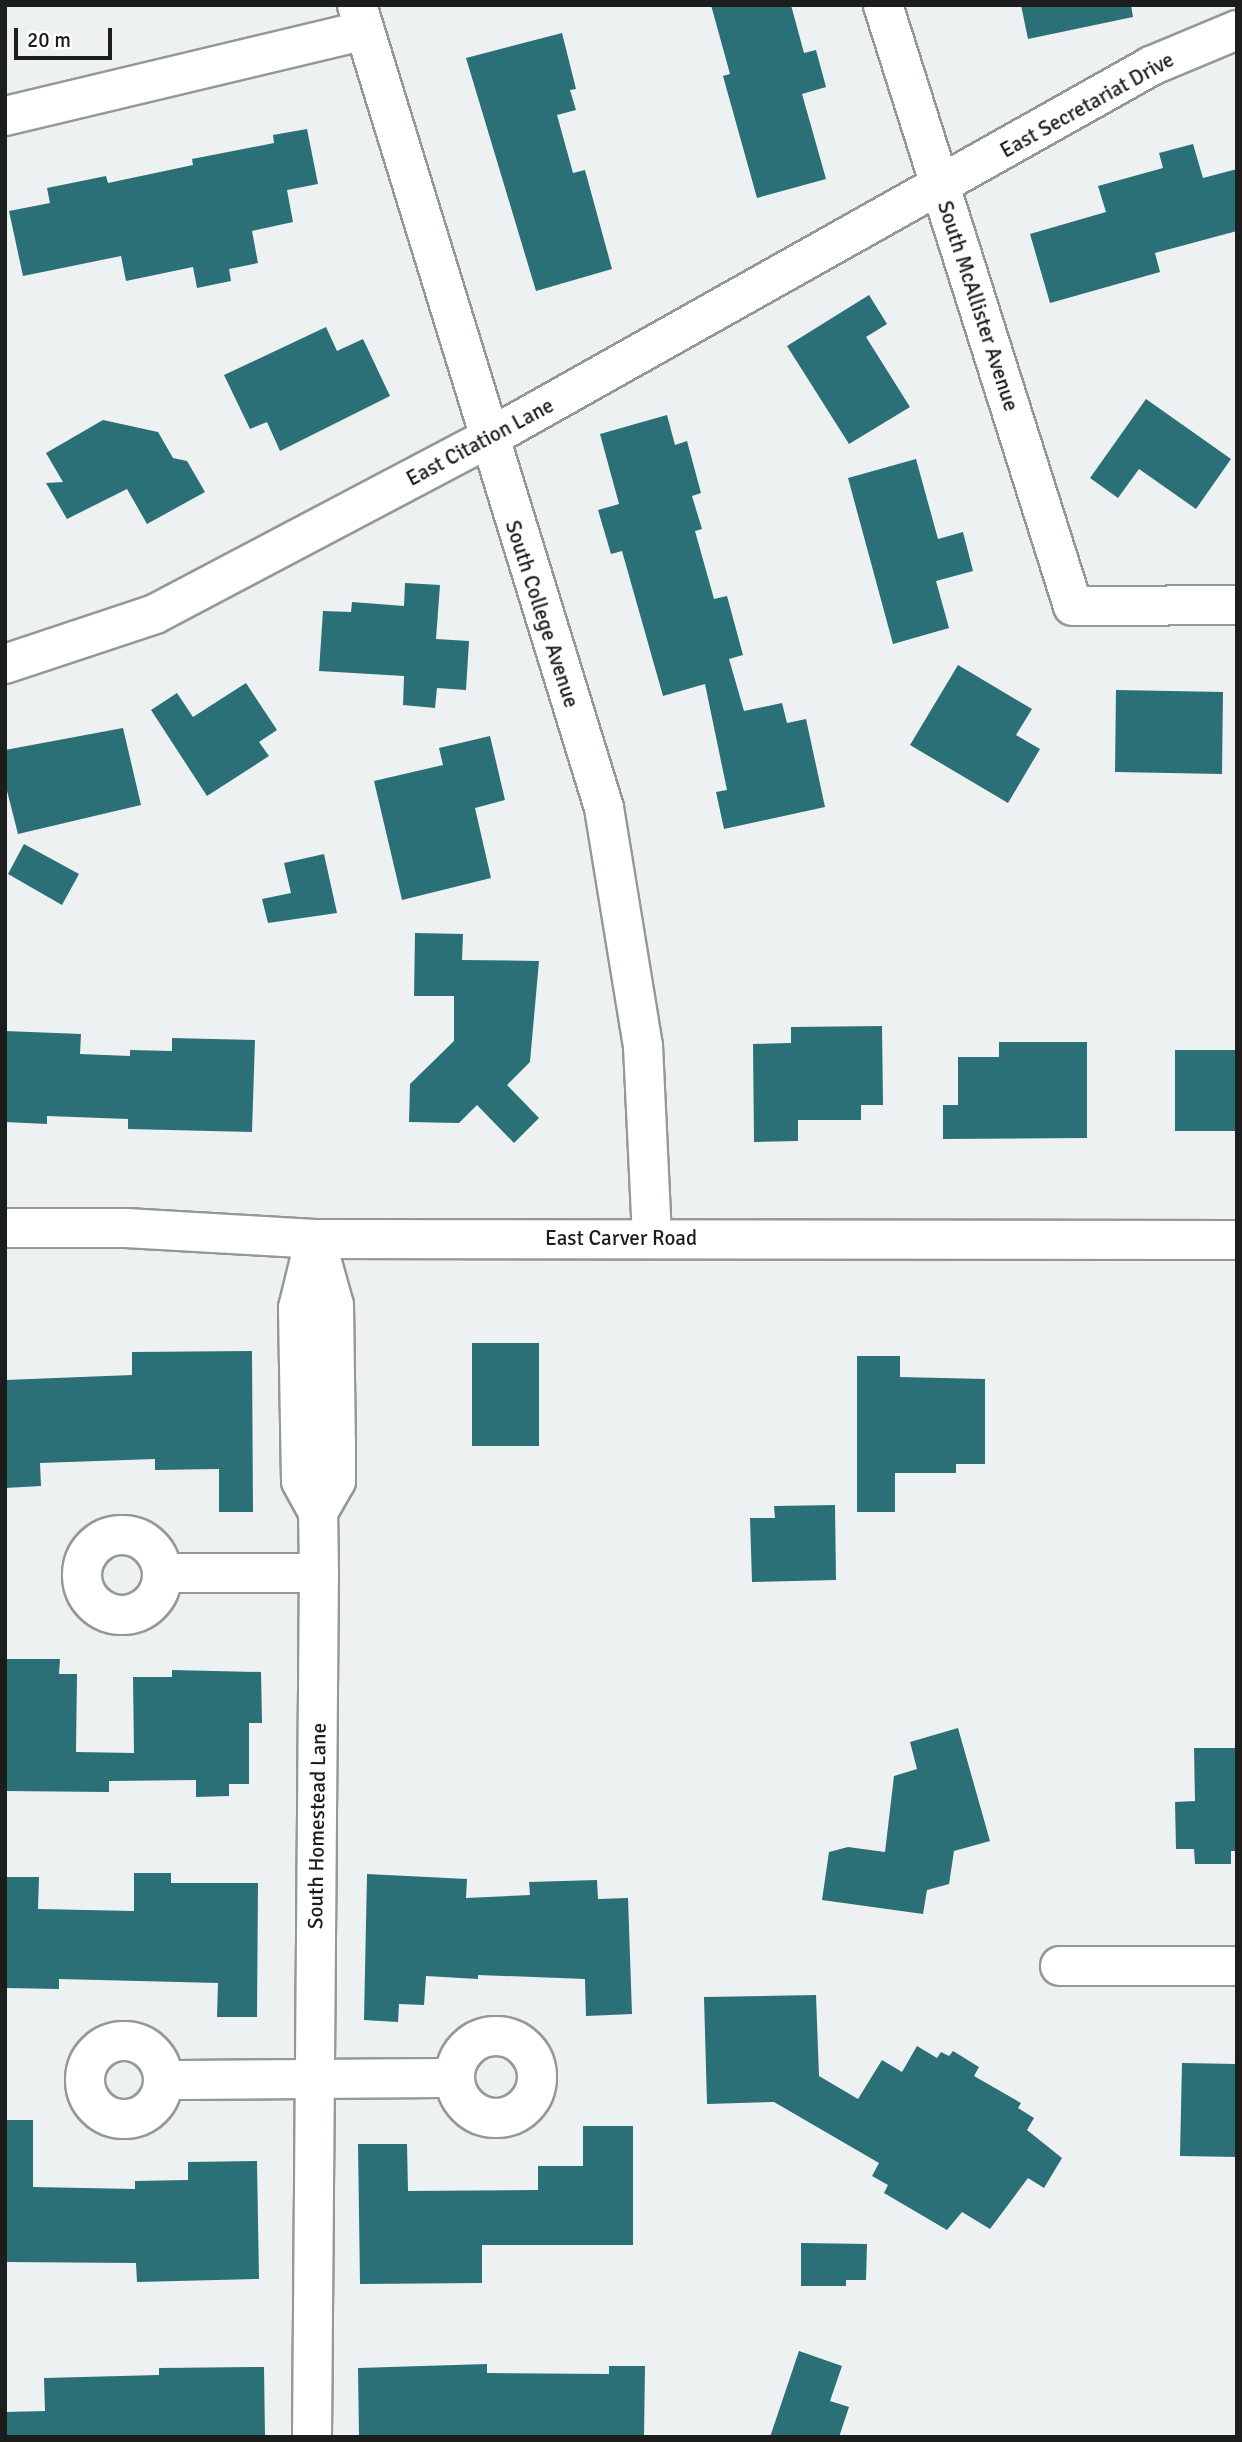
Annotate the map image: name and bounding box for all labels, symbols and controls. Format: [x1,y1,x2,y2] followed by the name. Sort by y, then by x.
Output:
[18,14,116,58] scale bar
[27,27,71,53] text: 20 m
[996,47,1178,163] street label: East Secretariat Drive
[932,198,1024,414] street label: South McAllister Avenue
[402,393,558,491] street label: East Citation Lane
[500,517,584,711] street label: South College Avenue
[545,1225,697,1251] street label: East Carver Road
[303,1723,331,1929] street label: South Homestead Lane

